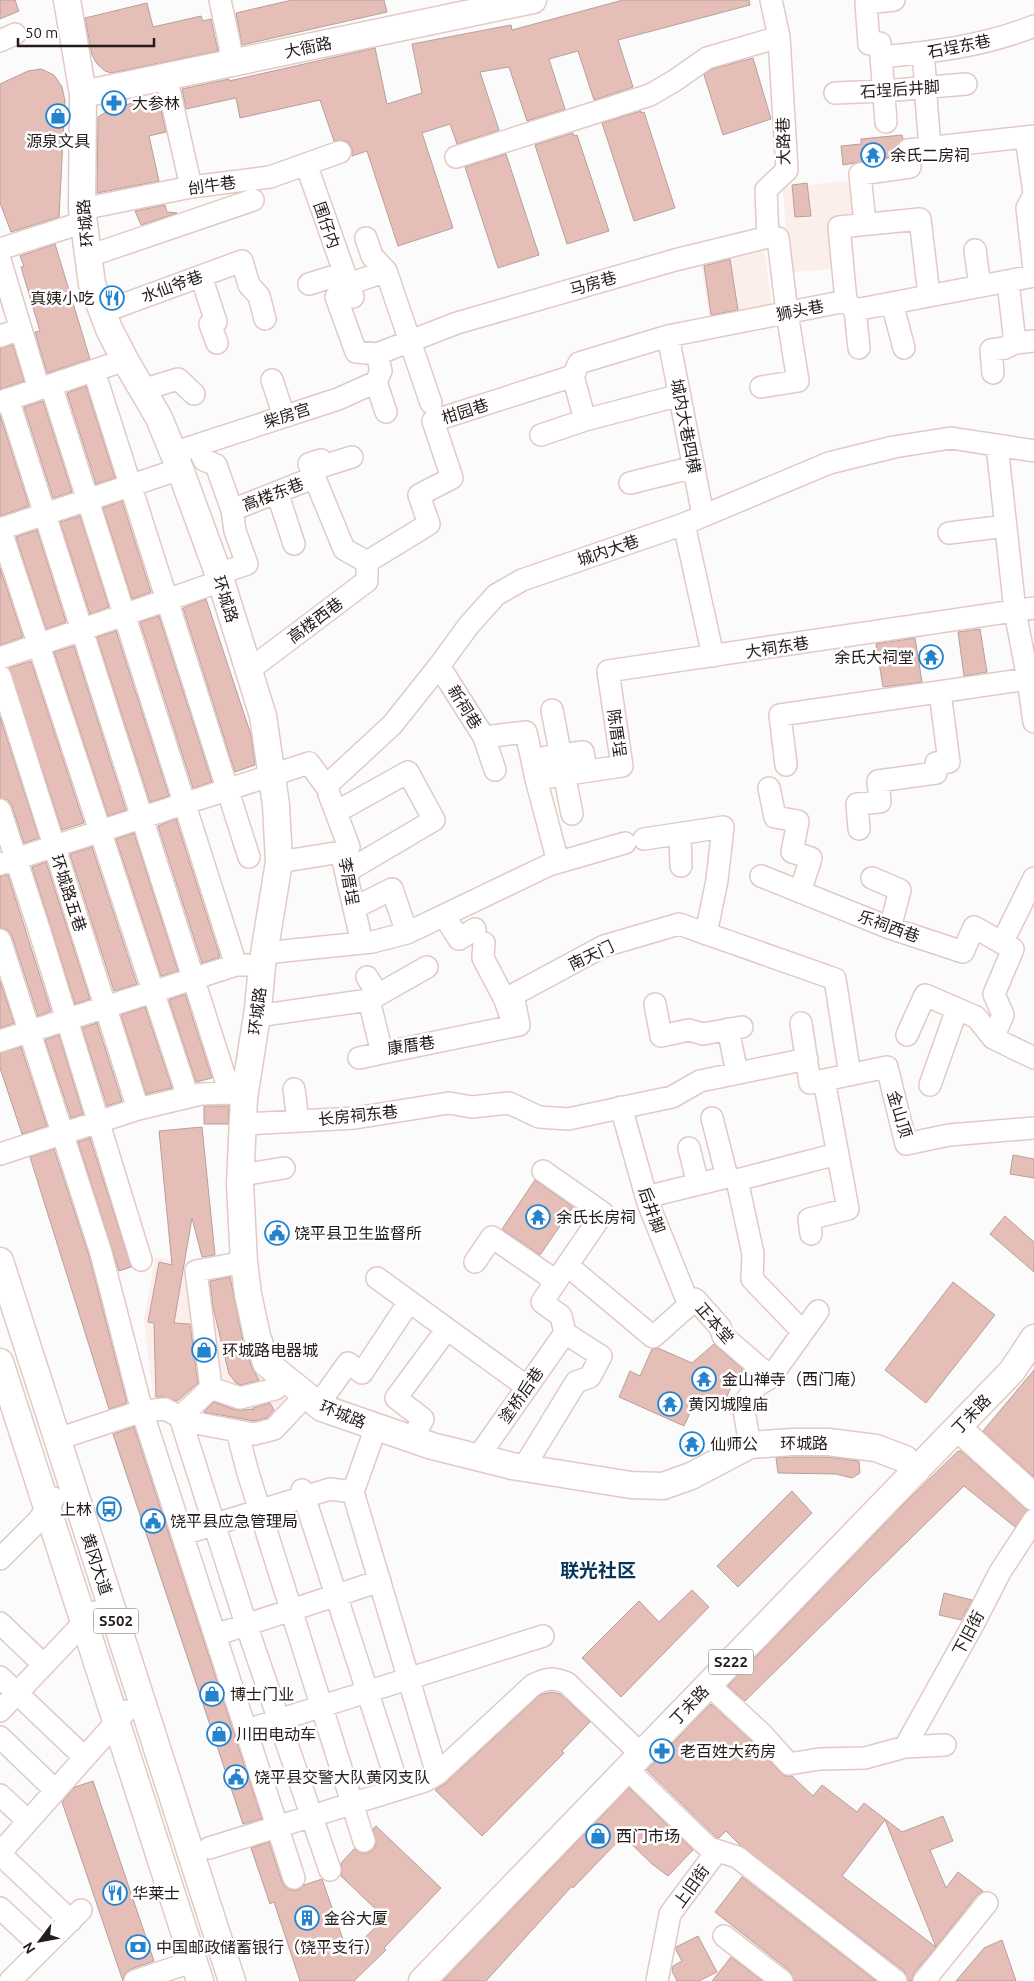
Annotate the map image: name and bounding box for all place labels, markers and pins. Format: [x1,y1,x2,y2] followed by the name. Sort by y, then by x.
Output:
[101,90,127,116] pharmacy icon: 大参林
[132,94,180,112] place label: 大参林
[45,103,71,129] shop icon: 源泉文具
[26,132,90,150] place label: 源泉文具
[860,142,886,168] temple icon: 余氏二房祠
[890,146,970,164] place label: 余氏二房祠
[99,285,125,311] restaurant icon: 真姨小吃
[30,289,94,307] place label: 真姨小吃
[918,644,944,670] temple icon: 余氏大祠堂
[834,648,914,666] place label: 余氏大祠堂
[525,1204,551,1230] temple icon: 余氏长房祠
[556,1208,636,1226] place label: 余氏长房祠
[264,1220,290,1246] public building icon: 饶平县卫生监督所
[294,1224,422,1242] place label: 饶平县卫生监督所
[191,1337,217,1363] shop icon: 环城路电器城
[222,1341,318,1359] place label: 环城路电器城
[691,1366,717,1392] temple icon: 金山禅寺（西门庵）
[722,1370,866,1388] place label: 金山禅寺（西门庵）
[657,1391,683,1417] temple icon: 黄冈城隍庙
[688,1395,768,1413] place label: 黄冈城隍庙
[679,1431,705,1457] temple icon: 仙师公
[710,1435,758,1453] place label: 仙师公
[96,1496,122,1522] bus stop icon: 上林
[60,1500,92,1518] place label: 上林
[140,1508,166,1534] public building icon: 饶平县应急管理局
[170,1512,298,1530] place label: 饶平县应急管理局
[199,1681,225,1707] shop icon: 博士门业
[230,1685,294,1703] place label: 博士门业
[206,1721,232,1747] shop icon: 川田电动车
[236,1725,316,1743] place label: 川田电动车
[649,1738,675,1764] pharmacy icon: 老百姓大药房
[680,1742,776,1760] place label: 老百姓大药房
[223,1764,249,1790] public building icon: 饶平县交警大队黄冈支队
[254,1768,430,1786] place label: 饶平县交警大队黄冈支队
[585,1823,611,1849] shop icon: 西门市场
[616,1827,680,1845] place label: 西门市场
[102,1880,128,1906] restaurant icon: 华莱士
[132,1884,180,1902] place label: 华莱士
[294,1905,320,1931] building icon: 金谷大厦
[324,1909,388,1927] place label: 金谷大厦
[125,1934,151,1960] bank icon: 中国邮政储蓄银行（饶平支行）
[156,1938,380,1956] place label: 中国邮政储蓄银行（饶平支行）

